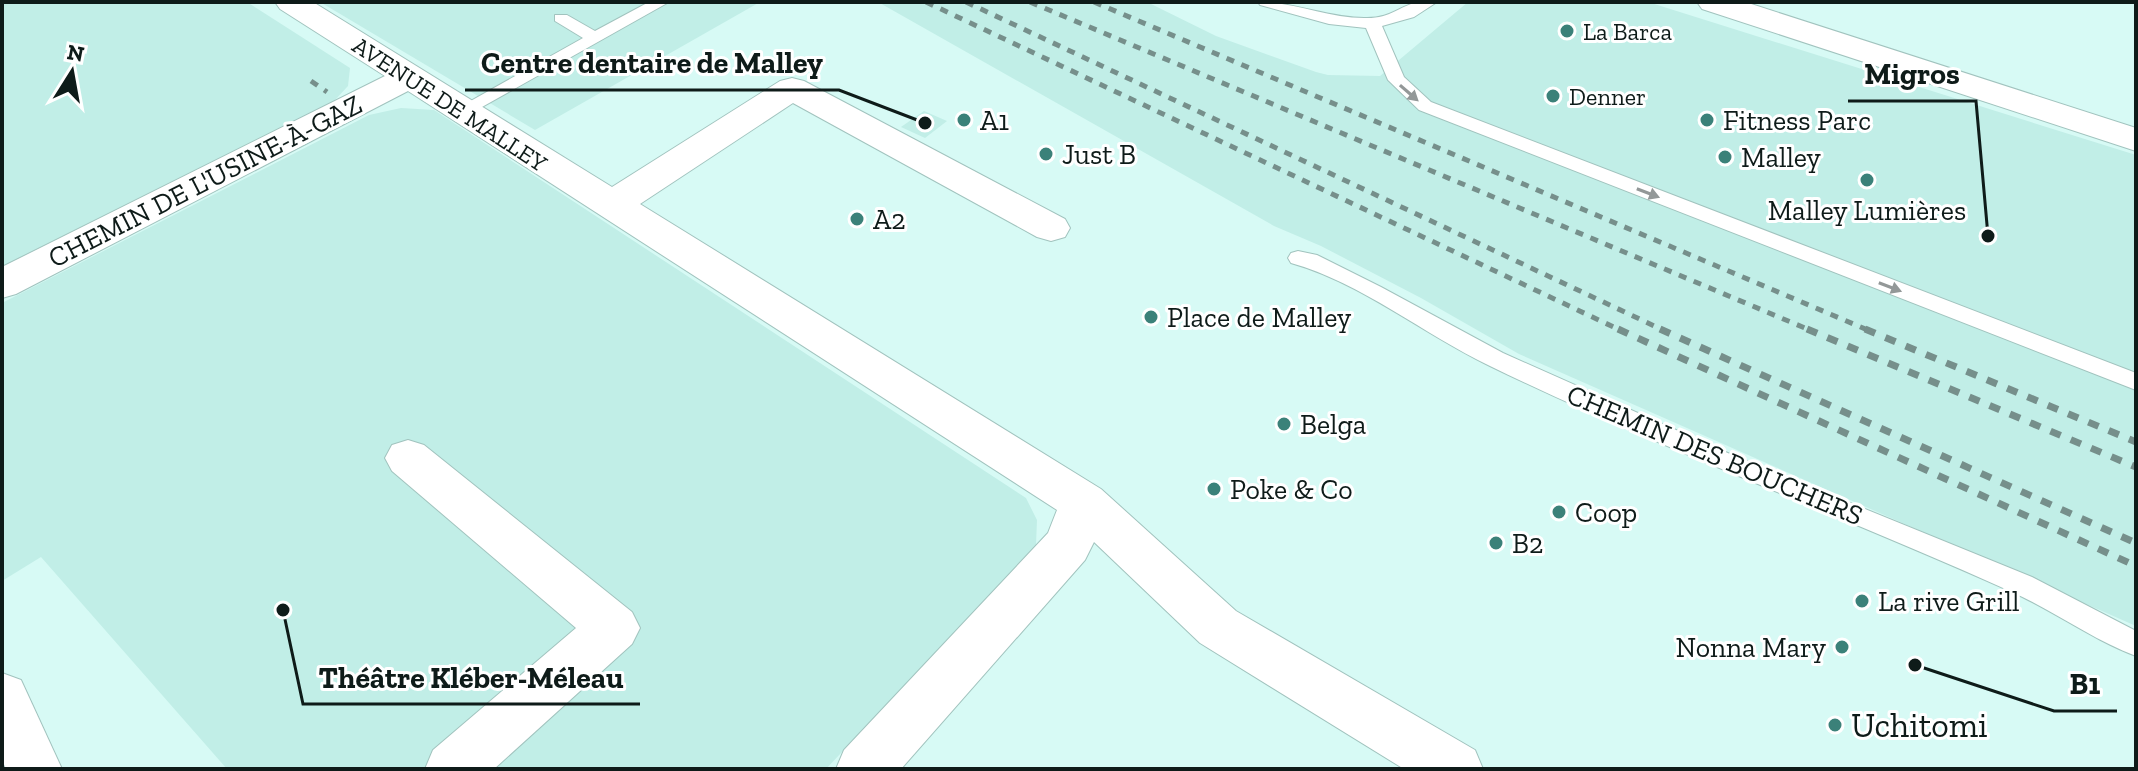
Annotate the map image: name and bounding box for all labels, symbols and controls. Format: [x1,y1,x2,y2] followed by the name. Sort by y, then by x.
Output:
[1583,17,1672,46] place label: La Barca
[1558,22,1576,40] marker: La Barca
[347,30,553,178] street label: AVENUE DE MALLEY
[32,32,112,112] north arrow
[465,36,839,90] callout: Centre dentaire de Malley
[65,38,87,68] text: N
[481,45,823,81] text: Centre dentaire de Malley
[1848,47,1976,101] callout: Migros
[1864,56,1960,92] text: Migros
[1569,82,1646,111] place label: Denner
[1398,84,1418,101] one-way arrow
[43,87,367,275] street label: CHEMIN DE L'USINE-À-GAZ
[1544,87,1562,105] marker: Denner
[980,104,1009,137] place label: A1
[1723,104,1871,137] place label: Fitness Parc
[955,111,973,129] marker: A1
[1698,111,1716,129] marker: Fitness Parc
[1062,138,1136,171] place label: Just B
[1741,141,1821,174] place label: Malley
[1037,145,1055,163] marker: Just B
[1716,148,1734,166] marker: Malley
[1858,171,1876,189] marker: Malley Lumières
[1636,187,1660,200] one-way arrow
[1768,194,1966,227] place label: Malley Lumières
[873,203,906,236] place label: A2
[848,210,866,228] marker: A2
[1878,281,1902,294] one-way arrow
[1167,301,1352,334] place label: Place de Malley
[1142,308,1160,326] marker: Place de Malley
[1562,378,1868,532] street label: CHEMIN DES BOUCHERS
[1300,408,1367,441] place label: Belga
[1275,415,1293,433] marker: Belga
[1230,473,1353,506] place label: Poke & Co
[1205,480,1223,498] marker: Poke & Co
[1575,496,1637,529] place label: Coop
[1550,503,1568,521] marker: Coop
[1512,527,1543,560] place label: B2
[1487,534,1505,552] marker: B2
[1878,585,2020,618] place label: La rive Grill
[1853,592,1871,610] marker: La rive Grill
[1676,631,1827,664] place label: Nonna Mary
[1833,638,1851,656] marker: Nonna Mary
[303,650,640,704] callout: Théâtre Kléber-Méleau
[2054,657,2117,711] callout: B1
[318,660,624,696] text: Théâtre Kléber-Méleau
[2070,666,2100,702] text: B1
[1851,705,1988,746] place label: Uchitomi
[1826,716,1844,734] marker: Uchitomi

